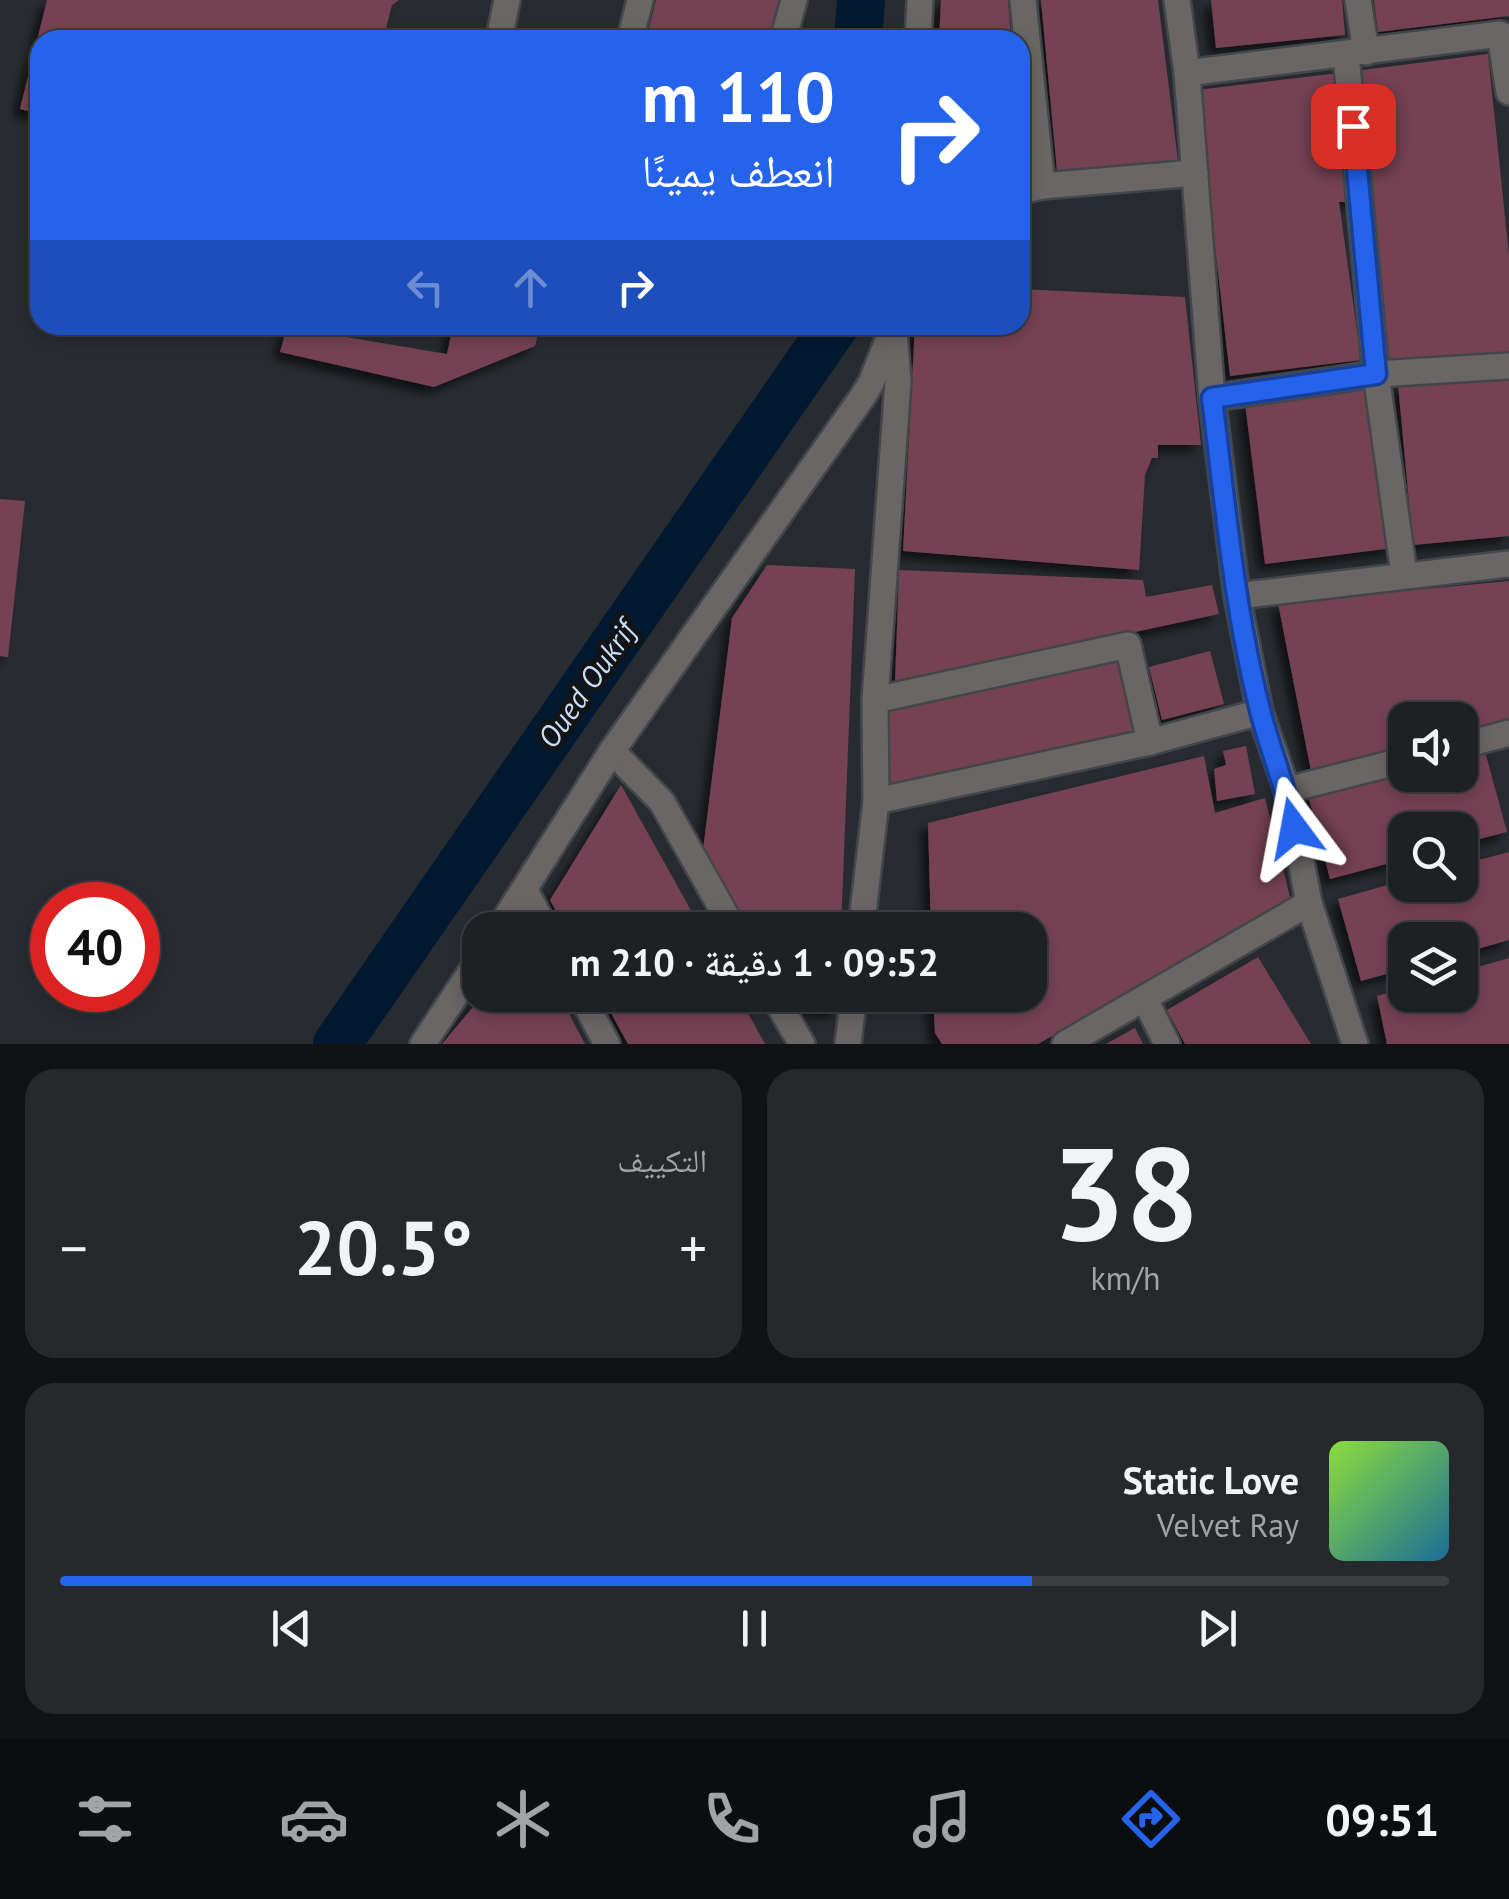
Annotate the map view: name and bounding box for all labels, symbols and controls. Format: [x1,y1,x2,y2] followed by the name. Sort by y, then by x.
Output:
[642,51,835,141] text: 110 m
[870,70,1000,200] icon: right
[1311,84,1396,169] pin
[1326,99,1381,154] icon: arrive
[641,141,835,199] text: انعطف يمينًا
[398,260,453,315] icon: left
[503,260,558,315] icon: ahead
[608,260,663,315] icon: right
[528,609,647,755] water label: Oued Oukrif
[1388,702,1478,1012] map controls
[1388,702,1478,792] button: sound
[1242,776,1346,880] position arrow
[1388,812,1478,902] button: search
[30,882,160,1012] speed limit sign: 40
[1388,922,1478,1012] button: layers
[570,937,939,986] text: 09:52 · 1 دقيقة · 210 m
[1052,1108,1199,1276] text: 38
[617,1139,707,1181] text: التكييف
[294,1199,473,1296] text: 20.5°
[60,1212,88,1283] text: −
[679,1212,707,1283] text: +
[1090,1257,1161,1299] text: km/h
[1123,1455,1299,1504] text: Static Love
[1157,1504,1299,1546] text: Velvet Ray
[264,1601,319,1656] icon: previous
[727,1601,782,1656] icon: pause
[1190,1601,1245,1656] icon: next
[70,1784,140,1854] icon: filters
[279,1784,349,1854] icon: car
[488,1784,558,1854] icon: climate
[697,1784,767,1854] icon: phone
[907,1784,977,1854] icon: music
[1116,1784,1186,1854] icon: directions
[1325,1790,1439,1848] text: 09:51

